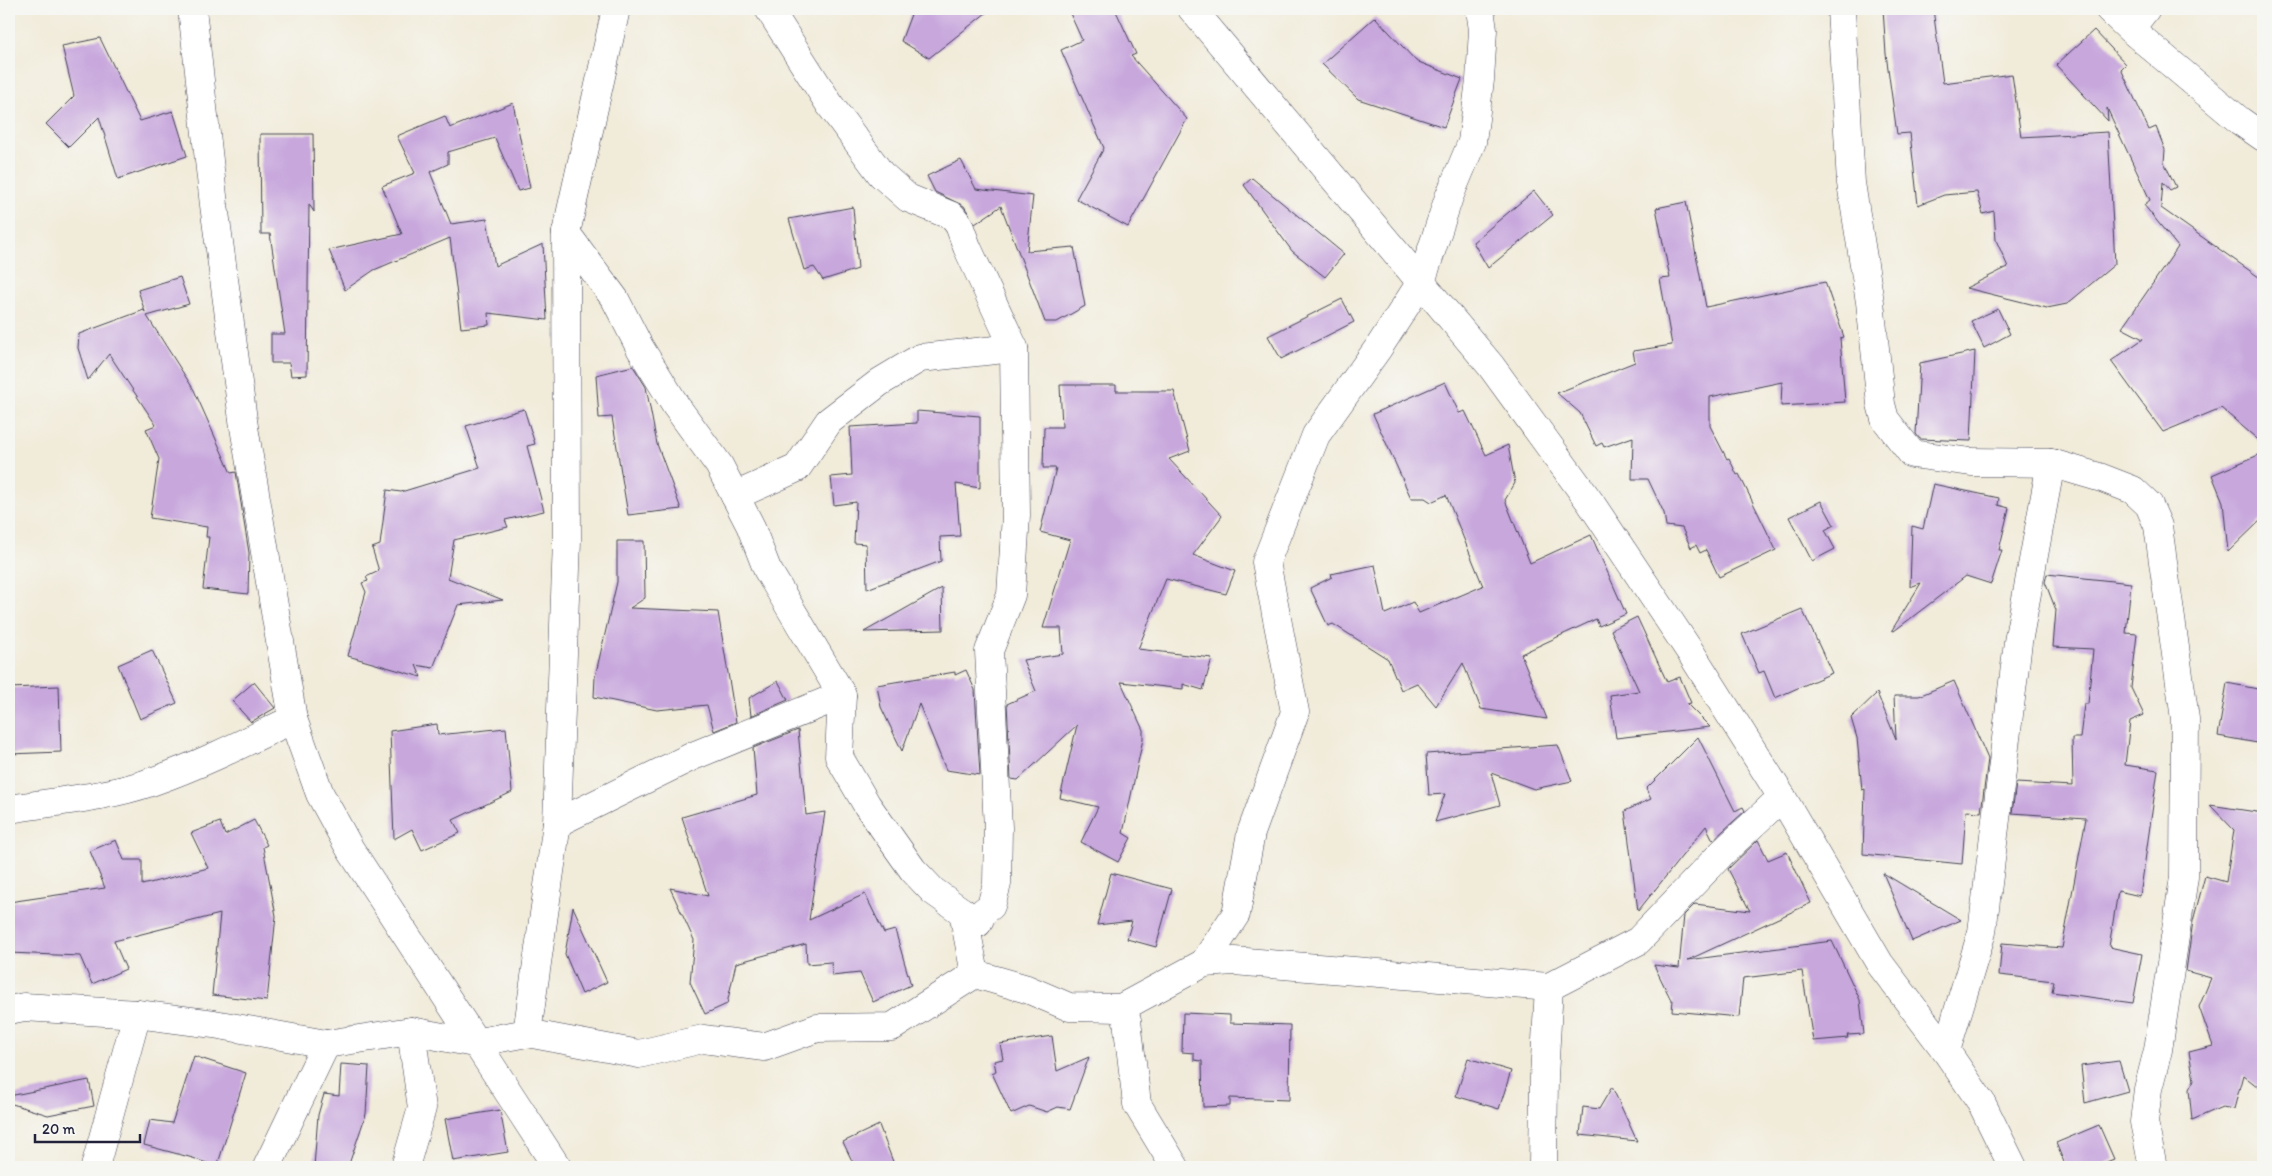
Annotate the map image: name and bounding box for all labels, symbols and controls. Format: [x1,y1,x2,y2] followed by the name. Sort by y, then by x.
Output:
[35,1111,140,1143] scale bar
[42,1120,76,1138] text: 20 m

